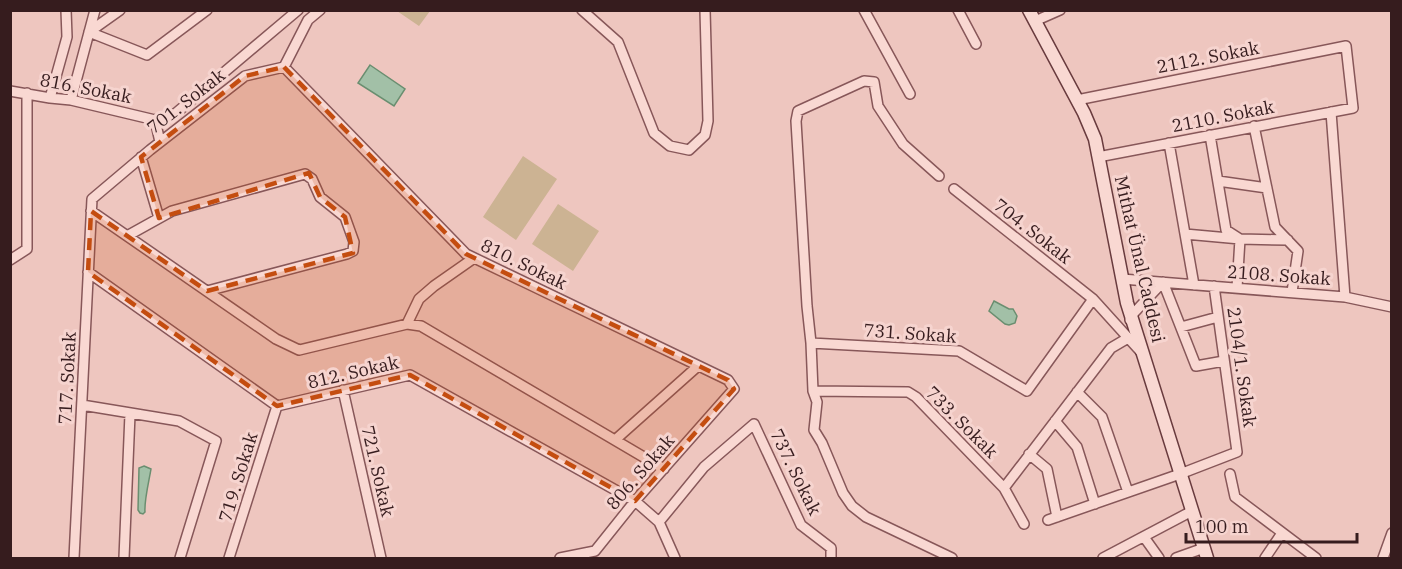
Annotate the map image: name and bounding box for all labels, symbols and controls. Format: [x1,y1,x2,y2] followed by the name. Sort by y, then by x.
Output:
[1155,36,1262,78] street label: 2112. Sokak
[142,63,230,139] street label: 701. Sokak
[38,68,134,108] street label: 816. Sokak
[1170,95,1277,137] street label: 2110. Sokak
[1110,173,1170,345] street label: Mithat Ünal Caddesi
[989,193,1077,269] street label: 704. Sokak
[477,233,571,295] street label: 810. Sokak
[1226,260,1332,290] street label: 2108. Sokak
[1222,305,1262,429] street label: 2104/1. Sokak
[863,318,958,348] street label: 731. Sokak
[53,330,81,425] street label: 717. Sokak
[305,350,401,394] street label: 812. Sokak
[921,381,1003,463] street label: 733. Sokak
[356,423,400,519] street label: 721. Sokak
[765,425,827,519] street label: 737. Sokak
[213,429,263,525] street label: 719. Sokak
[601,429,679,515] street label: 806. Sokak
[1186,506,1357,544] scale bar
[1195,515,1249,538] text: 100 m

